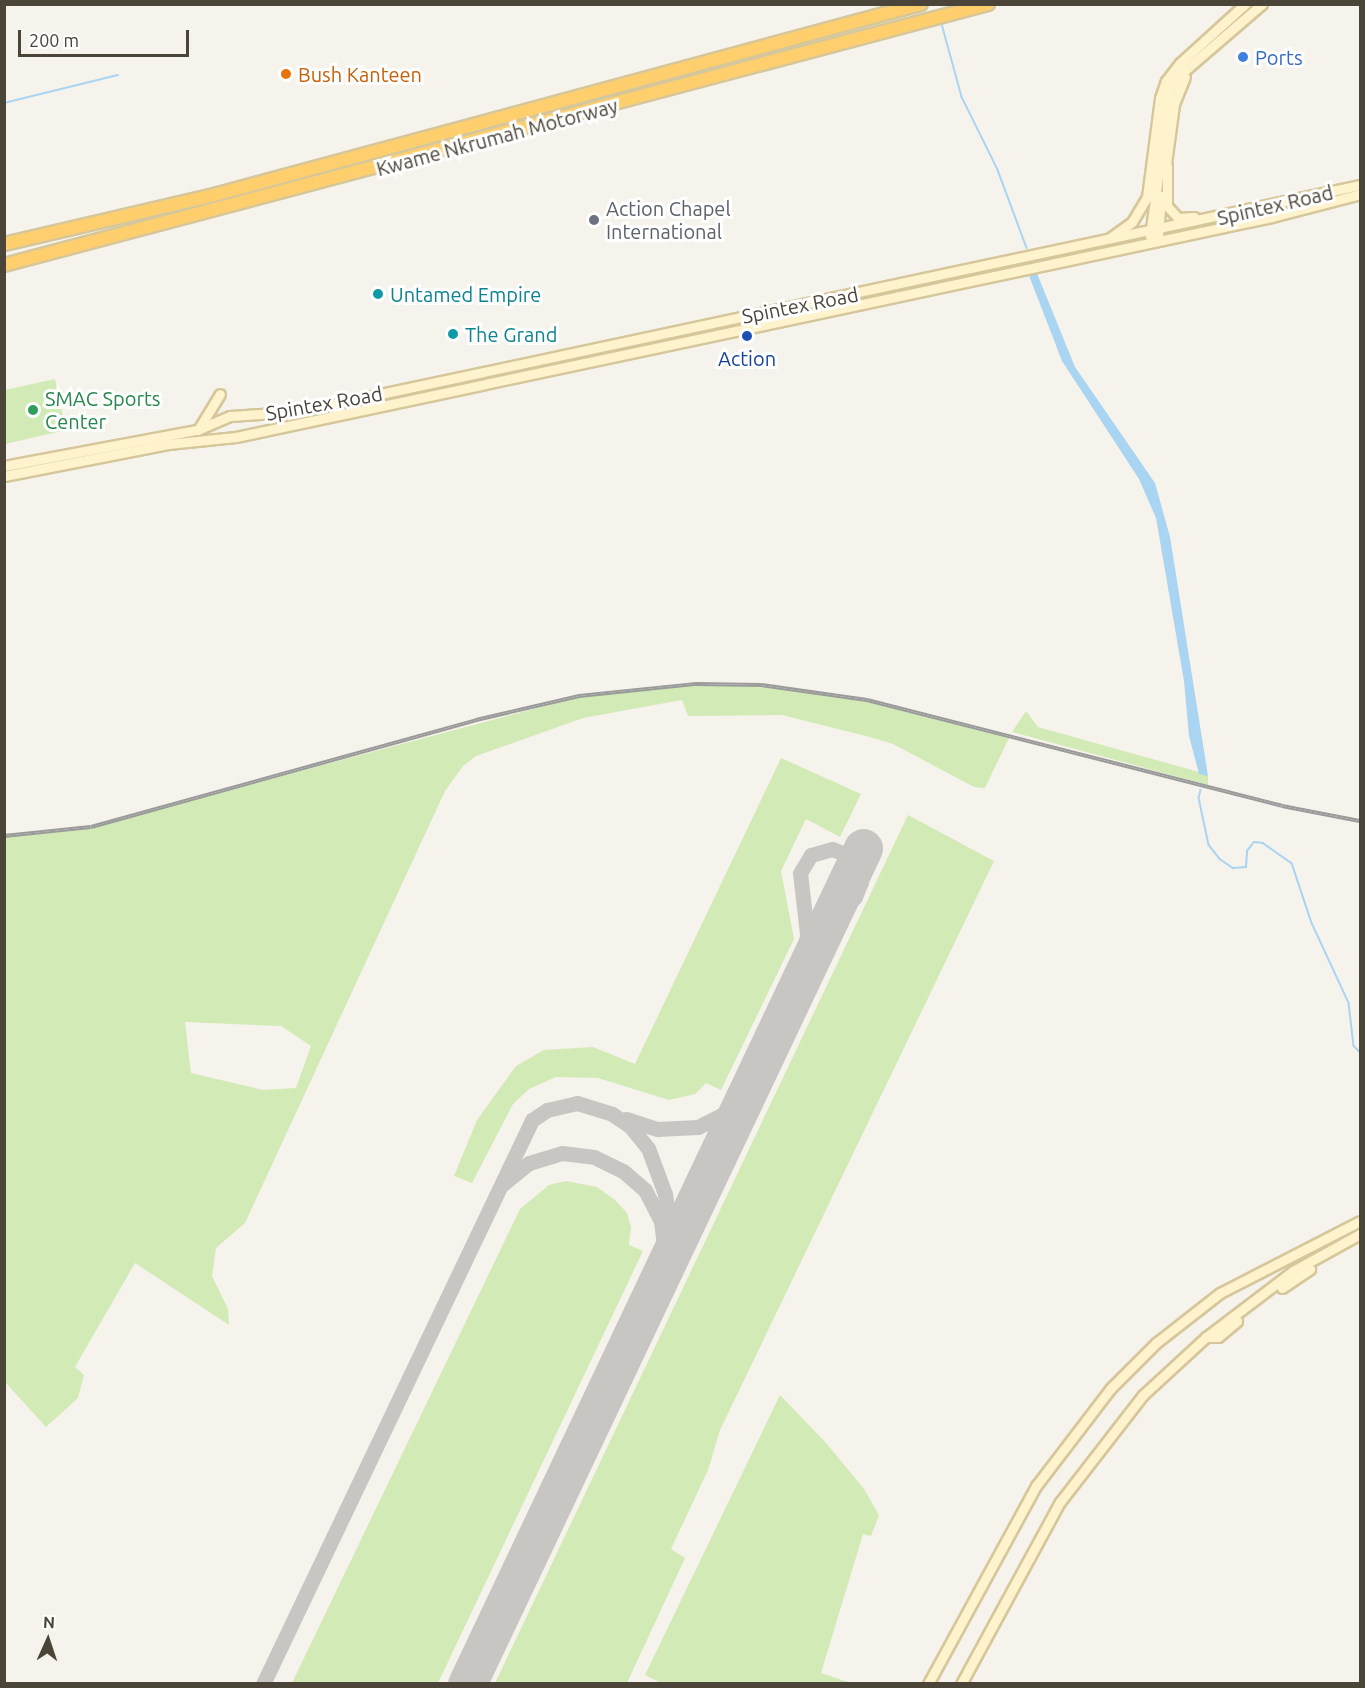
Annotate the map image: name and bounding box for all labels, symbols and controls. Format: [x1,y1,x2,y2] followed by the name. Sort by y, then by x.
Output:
[21,18,192,56] scale bar
[29,30,79,50] text: 200 m
[1255,45,1303,69] place label: Ports
[1236,50,1250,64] marker: Ports
[298,62,422,86] place label: Bush Kanteen
[279,67,293,81] marker: Bush Kanteen
[374,93,620,181] street label: Kwame Nkrumah Motorway
[1215,180,1335,230] street label: Spintex Road
[606,196,731,243] place label: Action Chapel International
[587,213,601,227] marker: Action Chapel International
[390,282,541,306] place label: Untamed Empire
[740,282,860,328] street label: Spintex Road
[371,287,385,301] marker: Untamed Empire
[465,322,557,346] place label: The Grand
[446,327,460,341] marker: The Grand
[740,329,754,343] marker: Action
[718,346,776,370] place label: Action
[264,381,384,425] street label: Spintex Road
[45,386,160,433] place label: SMAC Sports Center
[26,403,40,417] marker: SMAC Sports Center
[18,1610,78,1670] north arrow
[43,1613,55,1631] text: N

